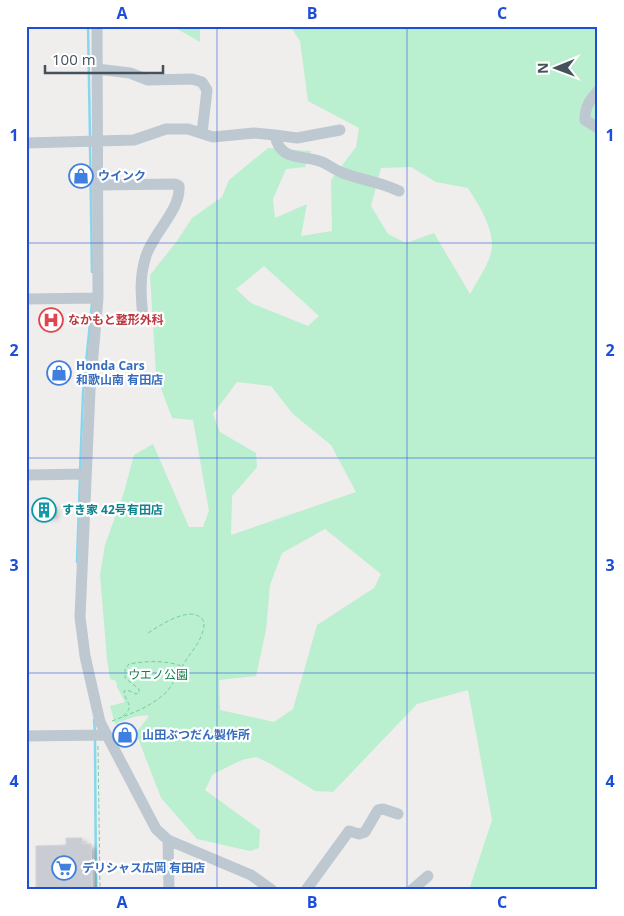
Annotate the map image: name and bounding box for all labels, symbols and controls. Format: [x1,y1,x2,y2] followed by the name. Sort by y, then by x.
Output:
[116,2,128,24] text: A
[307,2,317,24] text: B
[497,2,507,24] text: C
[45,42,162,74] scale bar
[532,42,582,92] north arrow
[52,49,96,69] text: 100 m
[533,62,552,74] text: N
[9,124,19,146] text: 1
[605,124,615,146] text: 1
[68,163,94,189] shop icon: ウインク
[98,167,146,184] place label: ウインク
[38,307,64,333] hospital icon: なかもと整形外科
[68,311,164,328] place label: なかもと整形外科
[9,339,19,361] text: 2
[605,339,615,361] text: 2
[76,357,163,388] place label: Honda Cars 和歌山南 有田店
[46,360,72,386] shop icon: Honda Cars 和歌山南 有田店
[31,497,57,523] building icon: すき家 42号有田店
[62,501,163,518] place label: すき家 42号有田店
[9,554,19,576] text: 3
[605,554,615,576] text: 3
[128,666,188,683] park label: ウエノ公園
[112,722,138,748] shop icon: 山田ぶつだん製作所
[142,726,250,743] place label: 山田ぶつだん製作所
[9,770,19,792] text: 4
[605,770,615,792] text: 4
[51,855,77,881] supermarket icon: デリシャス広岡 有田店
[82,859,205,876] place label: デリシャス広岡 有田店
[116,891,128,913] text: A
[307,891,317,913] text: B
[497,891,507,913] text: C

